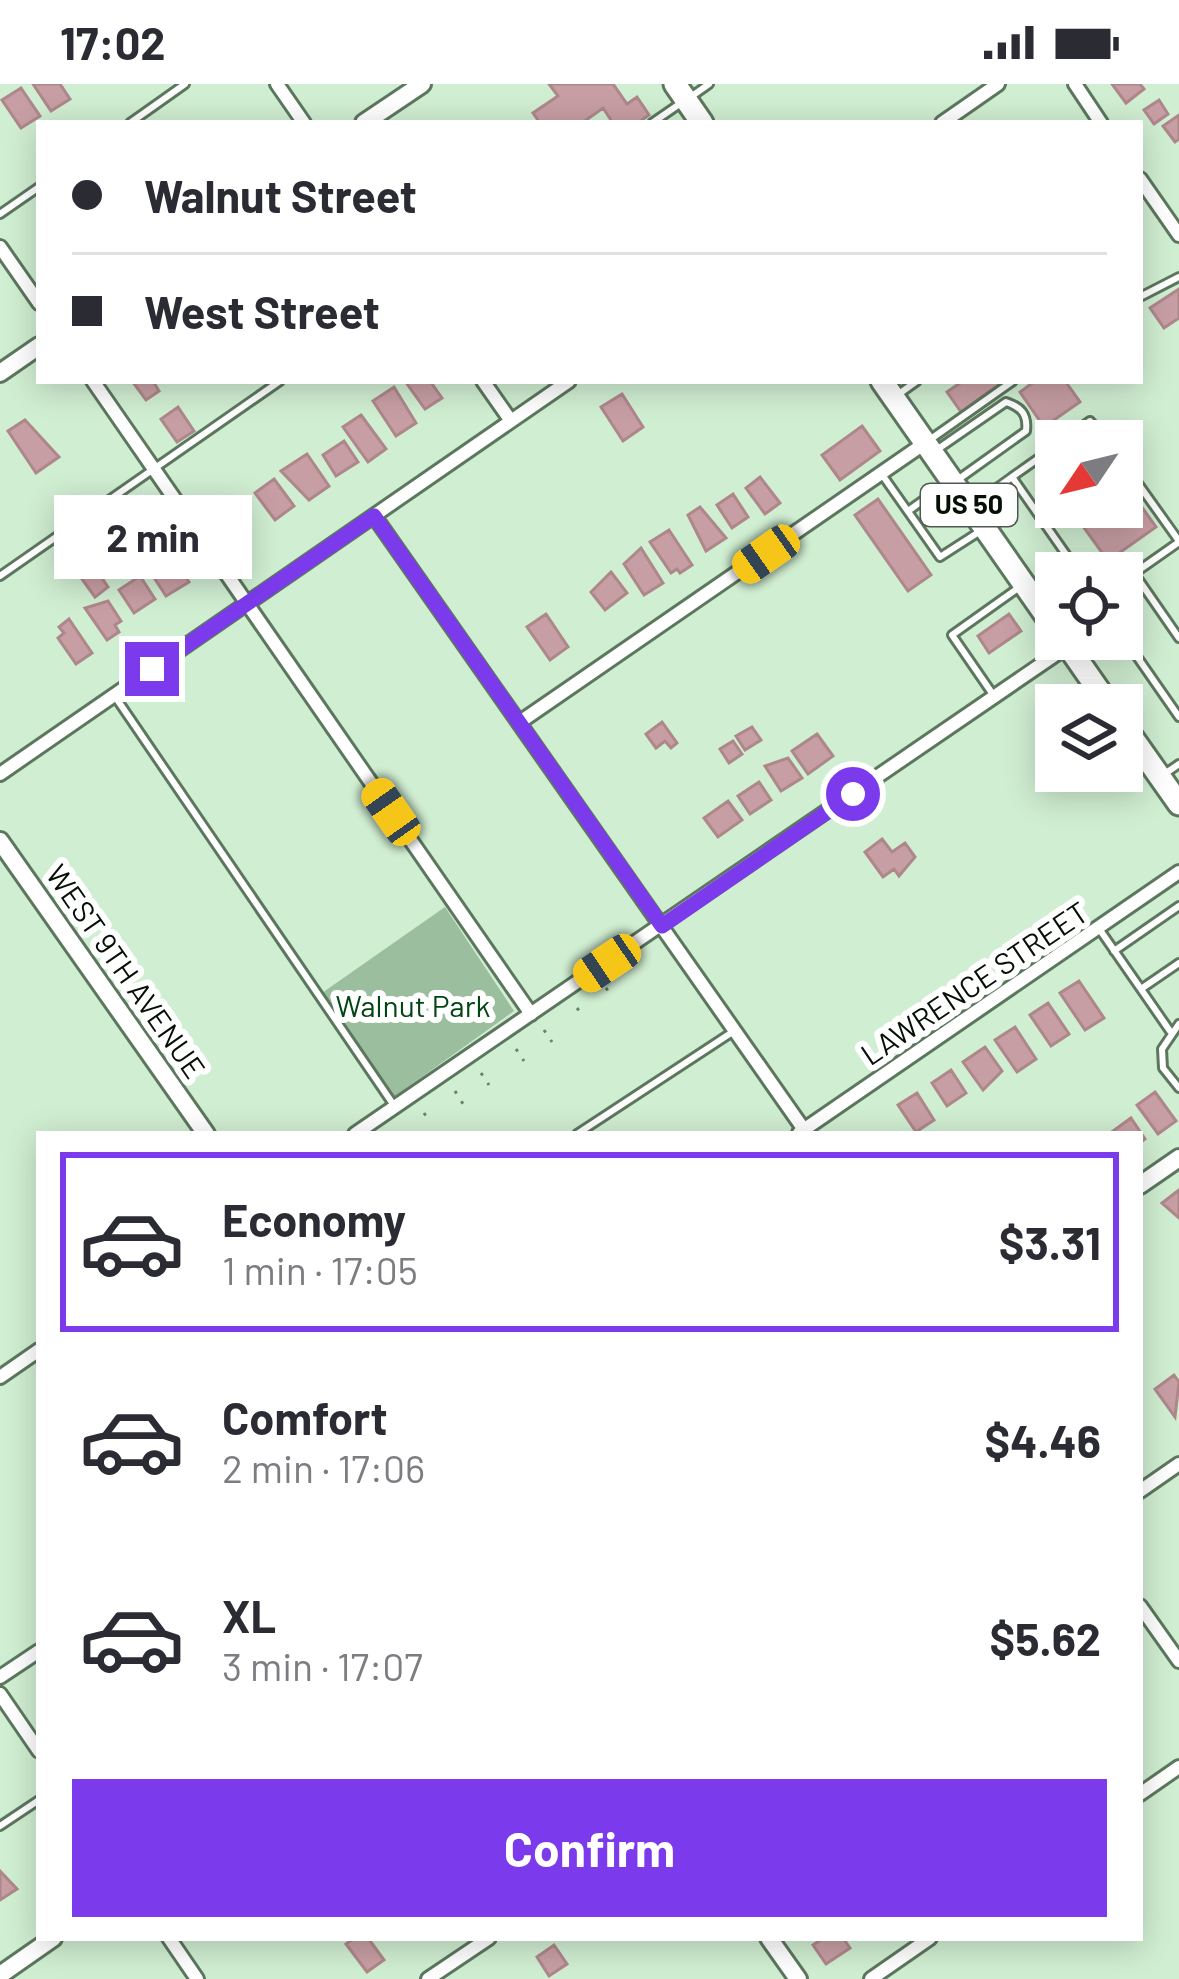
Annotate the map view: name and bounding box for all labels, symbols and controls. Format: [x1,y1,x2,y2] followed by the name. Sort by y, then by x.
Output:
[60,15,165,69] text: 17:02
[144,168,417,222] text: Walnut Street
[144,284,380,338] text: West Street
[1035,420,1143,528] north arrow
[1035,420,1143,792] map controls
[921,484,1017,526] road number: US 50
[53,495,251,579] callout: 2 min
[106,513,200,560] text: 2 min
[726,519,806,589] car
[1035,552,1143,660] button: locate
[125,642,179,696] route end
[1035,684,1143,792] button: layers
[826,767,880,821] route start
[356,772,426,852] car
[40,857,214,1085] street label: WEST 9TH AVENUE
[853,893,1094,1072] street label: LAWRENCE STREET
[567,928,647,998] car
[335,987,491,1023] park label: Walnut Park
[78,1188,186,1296] icon: car
[222,1192,406,1246] text: Economy
[999,1215,1101,1269] text: $3.31
[222,1246,418,1293] text: 1 min · 17:05
[78,1386,186,1494] icon: car
[222,1390,388,1444] text: Comfort
[984,1413,1101,1467] text: $4.46
[222,1444,425,1491] text: 2 min · 17:06
[78,1584,186,1692] icon: car
[222,1588,276,1642] text: XL
[989,1611,1101,1665] text: $5.62
[222,1642,423,1689] text: 3 min · 17:07
[72,1779,1107,1917] button: Confirm

